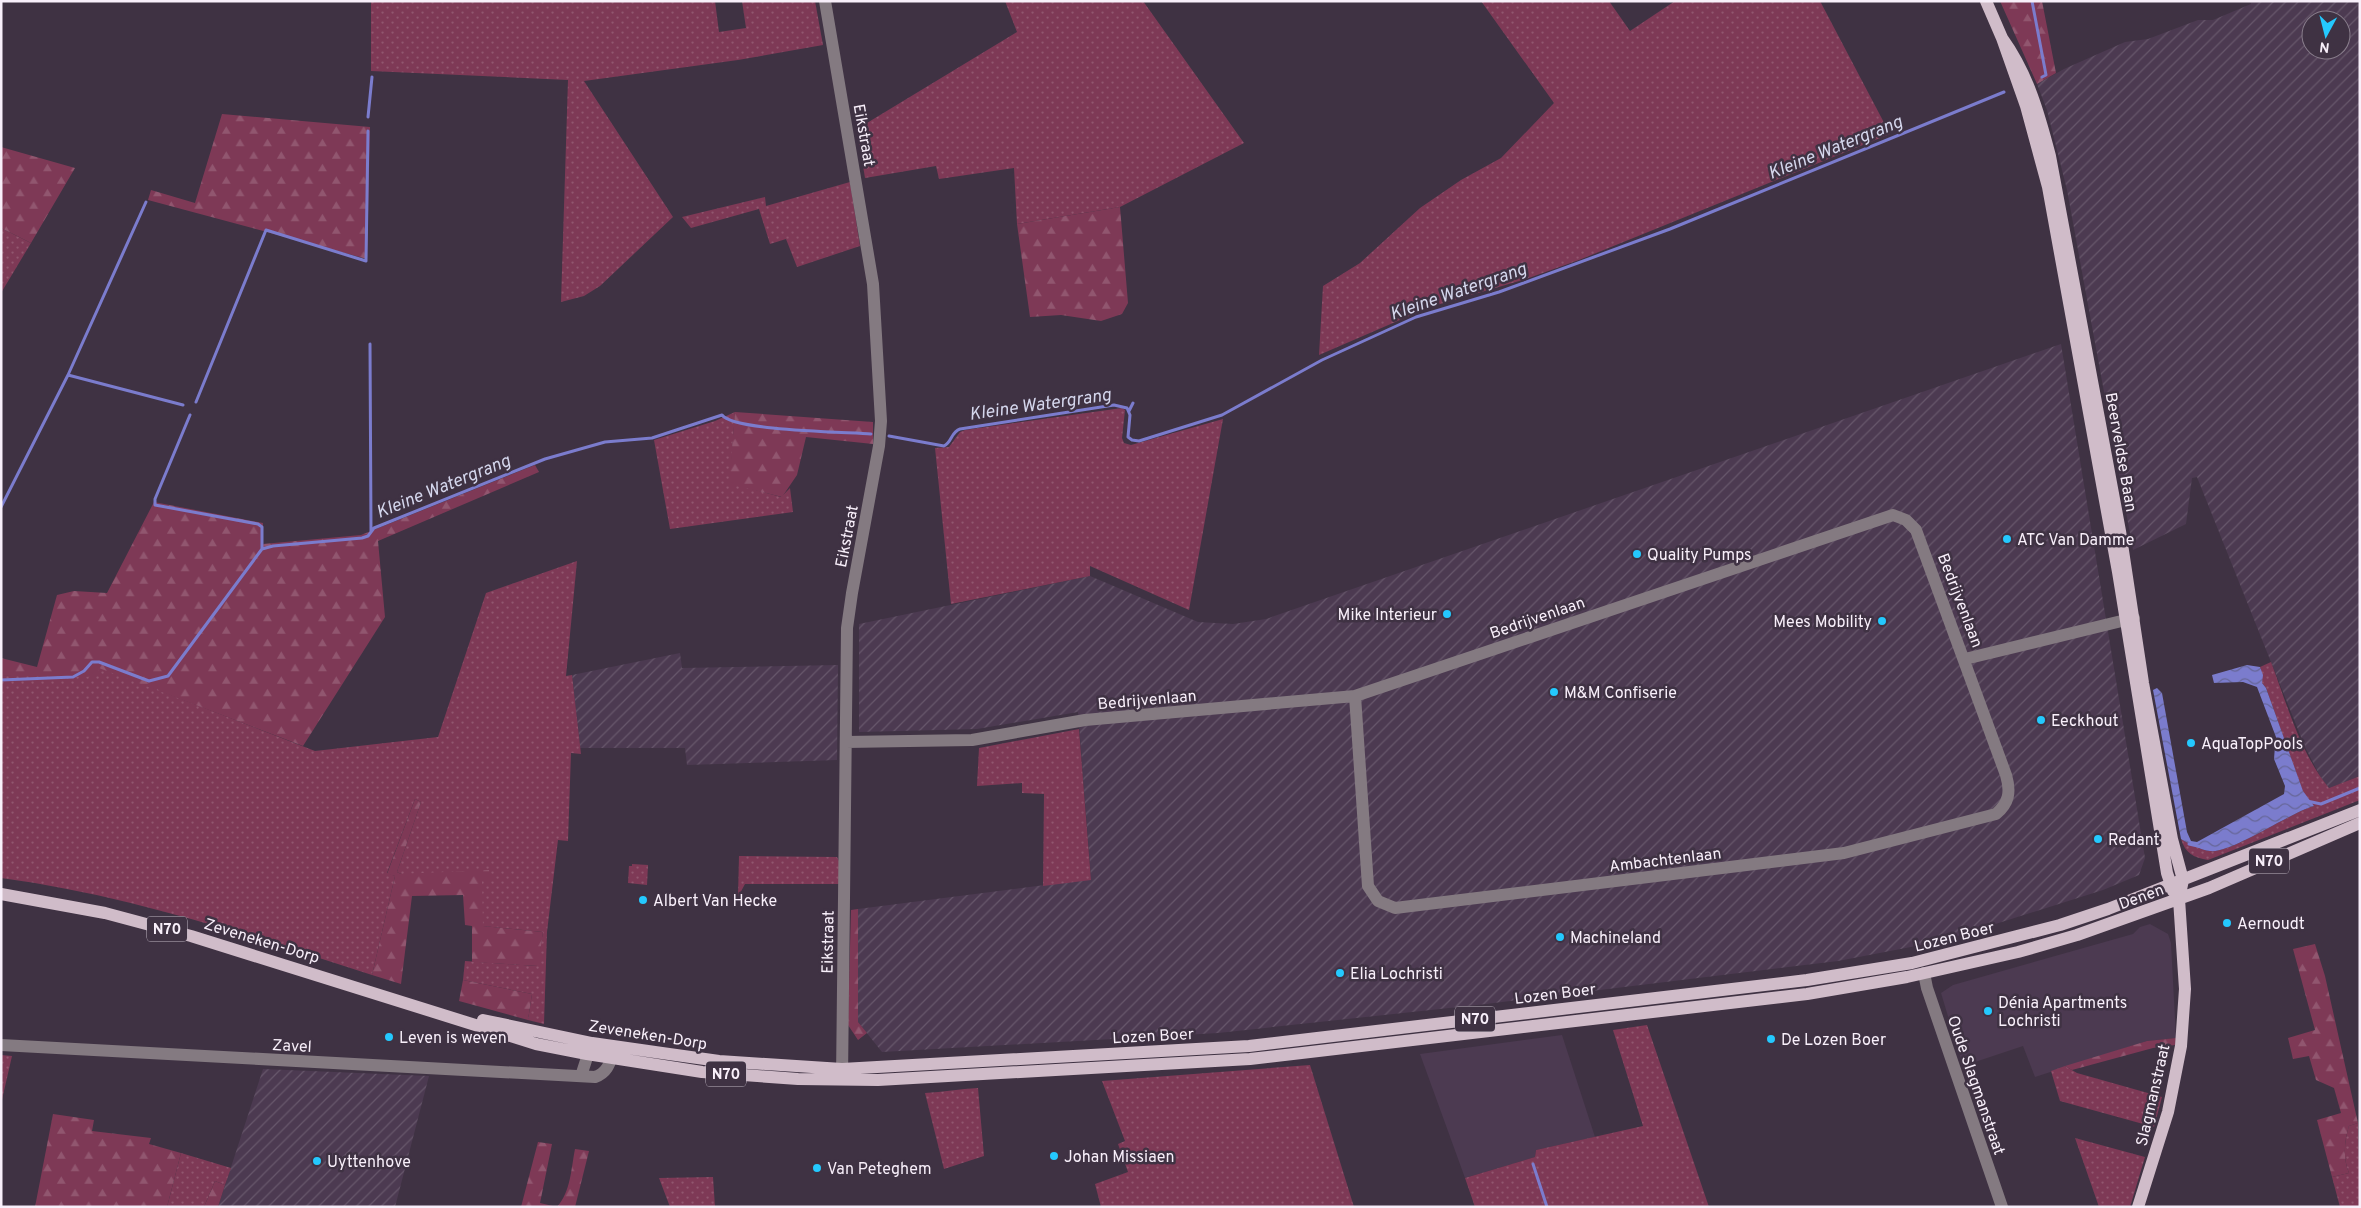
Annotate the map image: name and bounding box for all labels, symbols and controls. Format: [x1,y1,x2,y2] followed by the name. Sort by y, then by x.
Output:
[2301,10,2351,60] north arrow
[2319,37,2331,55] text: N
[848,102,878,168] street label: Eikstraat
[1765,111,1906,186] water label: Kleine Watergrang
[1387,258,1530,327] water label: Kleine Watergrang
[968,384,1113,427] water label: Kleine Watergrang
[2100,391,2140,514] street label: Beerveldse Baan
[373,450,514,525] water label: Kleine Watergrang
[832,503,864,569] street label: Eikstraat
[2017,531,2134,551] place label: ATC Van Damme
[2001,533,2013,545] marker: ATC Van Damme
[1647,546,1752,566] place label: Quality Pumps
[1631,548,1643,560] marker: Quality Pumps
[1932,551,1986,651] street label: Bedrijvenlaan
[1487,593,1588,645] street label: Bedrijvenlaan
[1338,606,1437,626] place label: Mike Interieur
[1441,608,1453,620] marker: Mike Interieur
[1773,613,1872,633] place label: Mees Mobility
[1876,615,1888,627] marker: Mees Mobility
[1564,684,1677,704] place label: M&M Confiserie
[1548,686,1560,698] marker: M&M Confiserie
[1097,687,1198,715] street label: Bedrijvenlaan
[2051,712,2119,732] place label: Eeckhout
[2035,714,2047,726] marker: Eeckhout
[2201,735,2303,755] place label: AquaTopPools
[2185,737,2197,749] marker: AquaTopPools
[2108,831,2160,851] place label: Redant
[2092,833,2104,845] marker: Redant
[1608,844,1723,878] street label: Ambachtenlaan
[2249,848,2289,874] road number: N70
[2116,881,2167,915] street label: Denen
[653,892,777,912] place label: Albert Van Hecke
[637,894,649,906] marker: Albert Van Hecke
[818,910,840,974] street label: Eikstraat
[201,915,322,969] street label: Zeveneken-Dorp
[2237,915,2305,935] place label: Aernoudt
[147,916,187,942] road number: N70
[2221,917,2233,929] marker: Aernoudt
[1912,918,1997,958] street label: Lozen Boer
[1570,929,1661,949] place label: Machineland
[1554,931,1566,943] marker: Machineland
[1350,965,1443,985] place label: Elia Lochristi
[1334,967,1346,979] marker: Elia Lochristi
[1513,980,1597,1010] street label: Lozen Boer
[1998,994,2127,1032] place label: Dénia Apartments Lochristi
[1982,1005,1994,1017] marker: Dénia Apartments Lochristi
[1455,1006,1495,1032] road number: N70
[1942,1013,2008,1158] street label: Oude Slagmanstraat
[587,1017,708,1055] street label: Zeveneken-Dorp
[1112,1025,1195,1049] street label: Lozen Boer
[399,1029,507,1049] place label: Leven is weven
[383,1031,395,1043] marker: Leven is weven
[1781,1031,1886,1051] place label: De Lozen Boer
[1765,1033,1777,1045] marker: De Lozen Boer
[272,1036,312,1058] street label: Zavel
[2132,1042,2175,1148] street label: Slagmanstraat
[706,1062,746,1086] road number: N70
[1064,1148,1175,1168] place label: Johan Missiaen
[1048,1150,1060,1162] marker: Johan Missiaen
[327,1153,411,1173] place label: Uyttenhove
[311,1155,323,1167] marker: Uyttenhove
[827,1160,932,1180] place label: Van Peteghem
[811,1162,823,1174] marker: Van Peteghem

